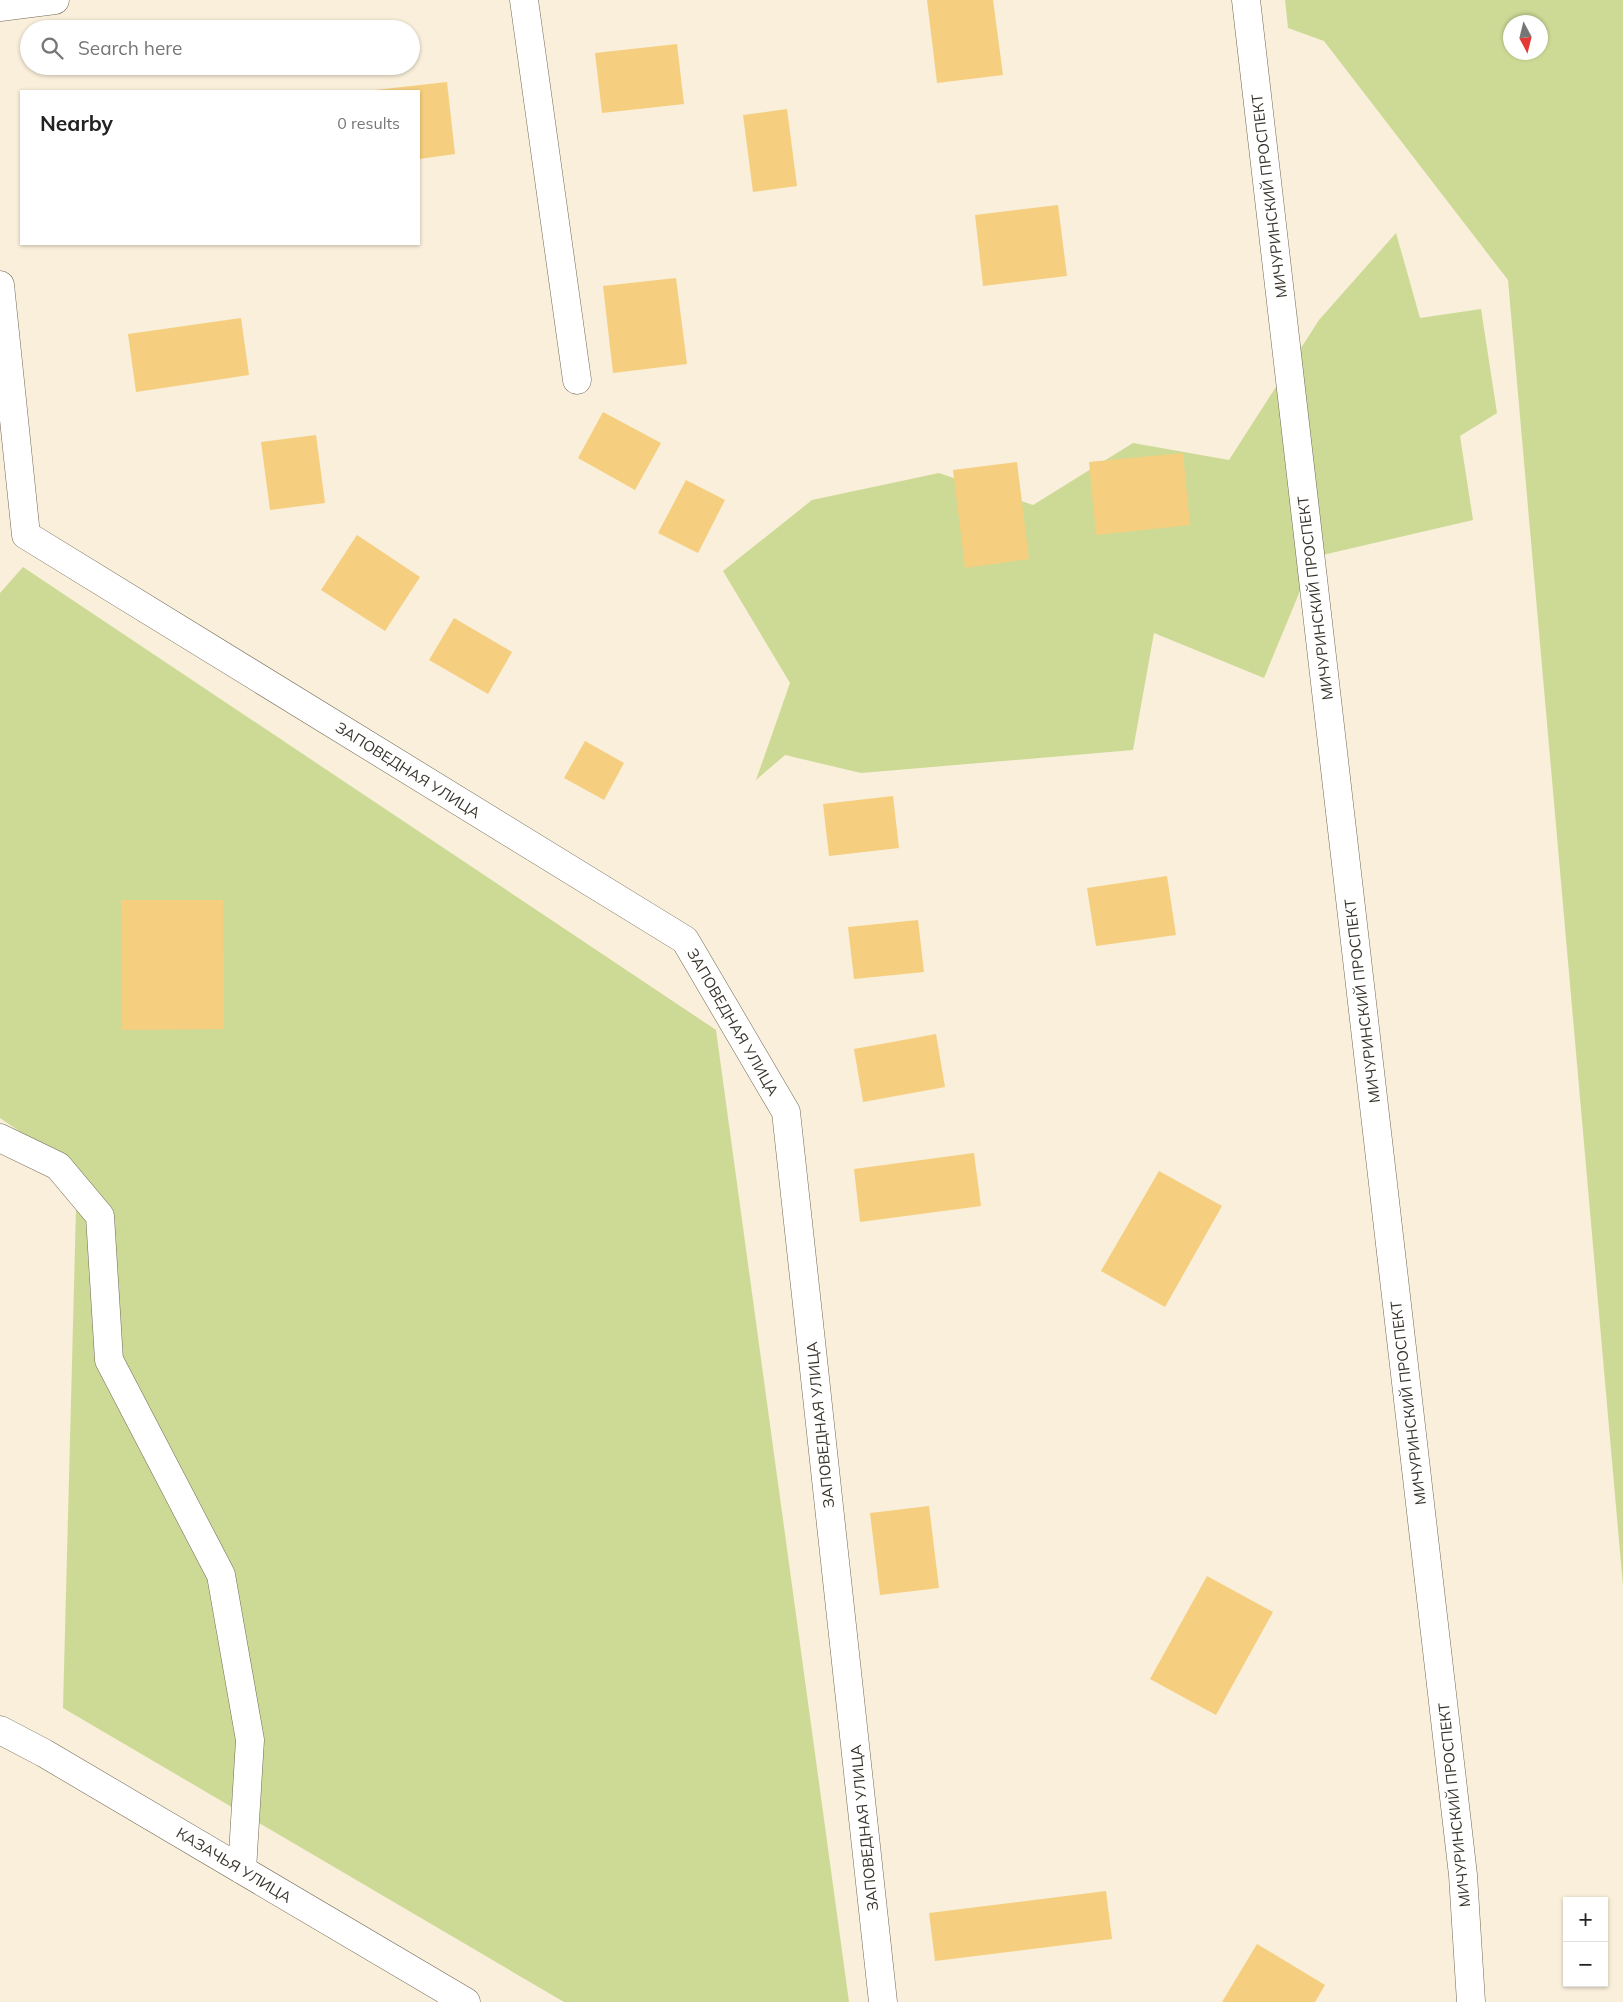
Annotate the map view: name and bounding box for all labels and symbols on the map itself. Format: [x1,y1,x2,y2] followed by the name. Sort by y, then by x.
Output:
[1503,15,1548,60] north arrow
[1247,93,1291,299] street label: МИЧУРИНСКИЙ ПРОСПЕКТ
[1293,495,1337,701] street label: МИЧУРИНСКИЙ ПРОСПЕКТ
[332,718,484,822] street label: ЗАПОВЕДНАЯ УЛИЦА
[1340,898,1384,1104] street label: МИЧУРИНСКИЙ ПРОСПЕКТ
[683,945,783,1099] street label: ЗАПОВЕДНАЯ УЛИЦА
[1386,1300,1430,1506] street label: МИЧУРИНСКИЙ ПРОСПЕКТ
[802,1341,838,1509] street label: ЗАПОВЕДНАЯ УЛИЦА
[1434,1702,1474,1908] street label: МИЧУРИНСКИЙ ПРОСПЕКТ
[846,1744,882,1912] street label: ЗАПОВЕДНАЯ УЛИЦА
[173,1823,295,1907] street label: КАЗАЧЬЯ УЛИЦА

